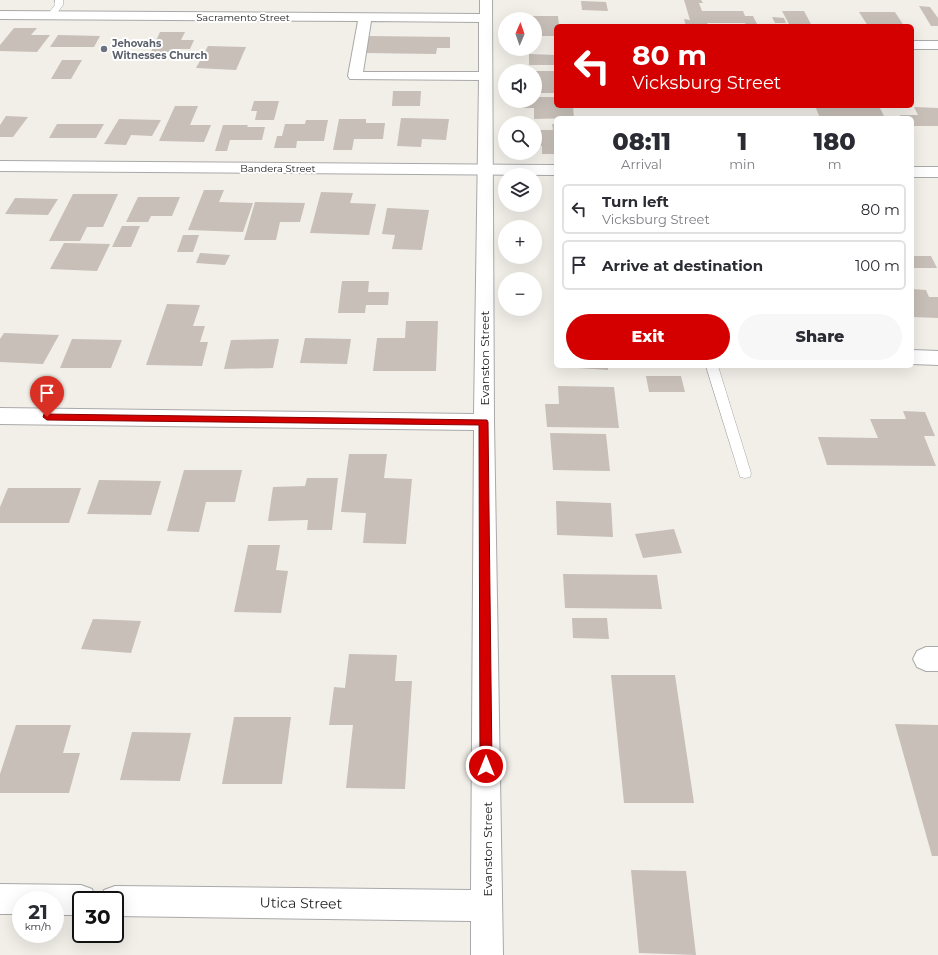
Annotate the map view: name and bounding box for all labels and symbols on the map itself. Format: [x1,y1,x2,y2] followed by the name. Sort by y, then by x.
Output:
[196,11,290,24] street label: Sacramento Street
[498,12,542,56] north arrow
[111,37,207,62] place label: Jehovahs Witnesses Church
[99,44,109,54] marker: Jehovahs Witnesses Church
[240,162,316,175] street label: Bandera Street
[477,310,492,405] street label: Evanston Street
[30,376,64,417] pin
[465,745,507,787] position arrow
[480,801,495,896] street label: Evanston Street
[72,891,124,943] speed limit sign: 30
[260,893,343,913] street label: Utica Street

